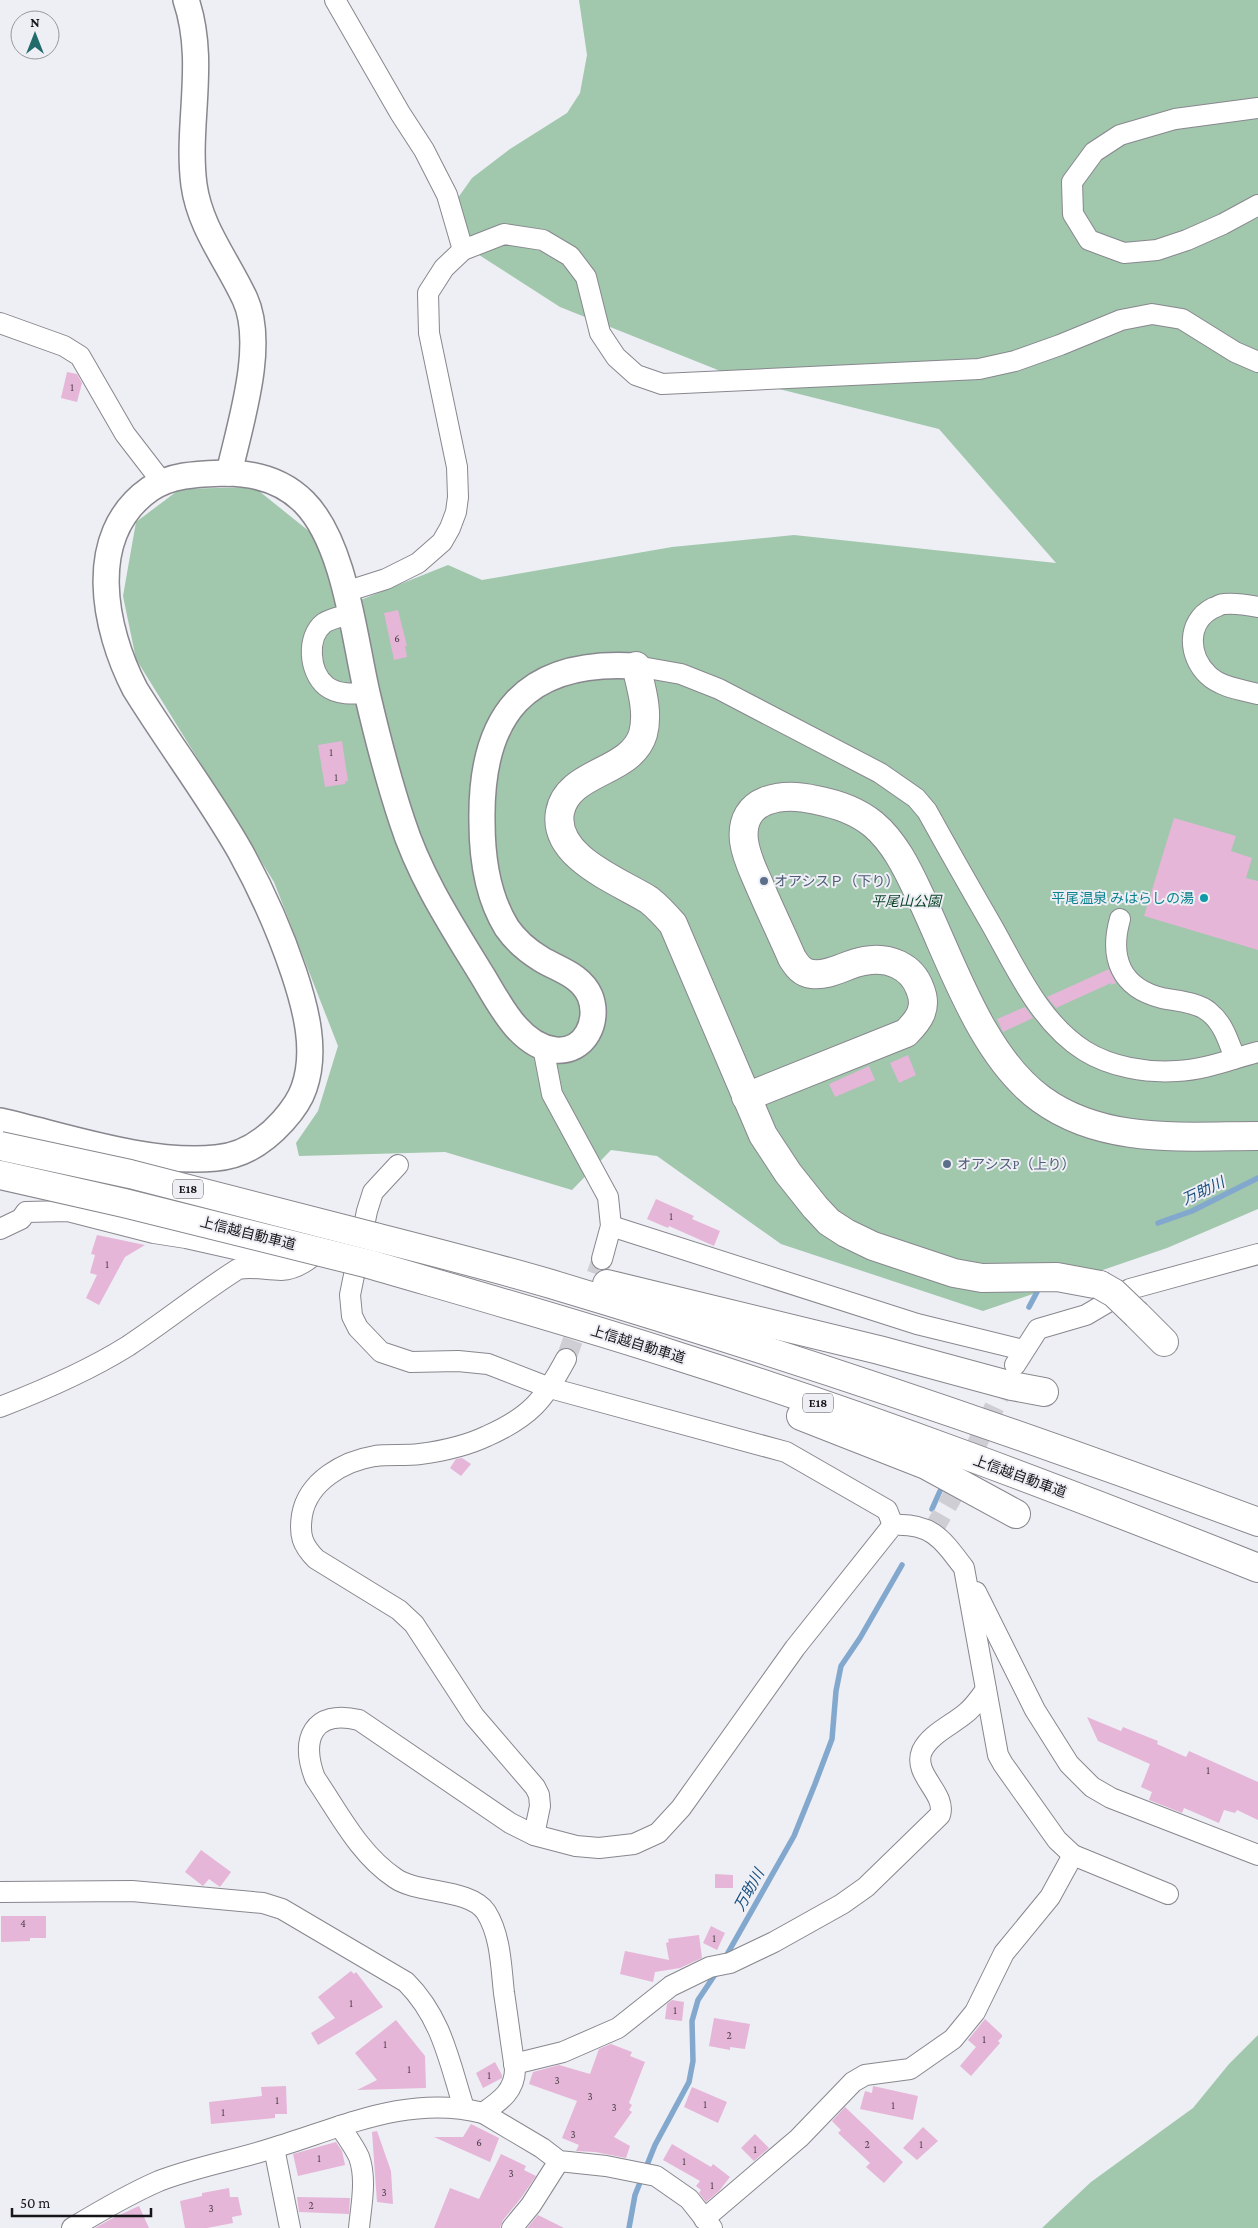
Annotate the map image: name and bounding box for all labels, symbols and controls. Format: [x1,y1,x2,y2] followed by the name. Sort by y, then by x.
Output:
[10,10,60,60] north arrow
[30,14,40,30] text: N
[70,381,74,393] house number: 1
[394,632,400,644] house number: 6
[329,746,333,758] house number: 1
[334,771,338,783] house number: 1
[774,873,899,889] place label: オアシスＰ（下り）
[758,875,770,887] marker: オアシスＰ（下り）
[1051,890,1194,906] place label: 平尾温泉 みはらしの湯
[1198,892,1210,904] marker: 平尾温泉 みはらしの湯
[871,893,943,909] park label: 平尾山公園
[957,1156,1075,1172] place label: オアシスP（上り）
[941,1158,953,1170] marker: オアシスP（上り）
[1179,1173,1229,1208] water label: 万助川
[173,1180,203,1198] road number: E18
[669,1210,673,1222] house number: 1
[199,1213,297,1253] street label: 上信越自動車道
[105,1258,109,1270] house number: 1
[589,1322,687,1366] street label: 上信越自動車道
[803,1394,833,1412] road number: E18
[971,1452,1069,1500] street label: 上信越自動車道
[1206,1764,1210,1776] house number: 1
[731,1865,768,1914] water label: 万助川
[20,1917,26,1929] house number: 4
[712,1932,716,1944] house number: 1
[349,1997,353,2009] house number: 1
[673,2004,677,2016] house number: 1
[726,2029,732,2041] house number: 2
[982,2033,986,2045] house number: 1
[383,2038,387,2050] house number: 1
[407,2063,411,2075] house number: 1
[487,2069,491,2081] house number: 1
[554,2074,560,2086] house number: 3
[587,2090,593,2102] house number: 3
[275,2094,279,2106] house number: 1
[703,2098,707,2110] house number: 1
[891,2099,895,2111] house number: 1
[611,2101,617,2113] house number: 3
[221,2106,225,2118] house number: 1
[570,2128,576,2140] house number: 3
[476,2136,482,2148] house number: 6
[864,2138,870,2150] house number: 2
[919,2138,923,2150] house number: 1
[753,2143,757,2155] house number: 1
[317,2152,321,2164] house number: 1
[682,2155,686,2167] house number: 1
[508,2167,514,2179] house number: 3
[710,2179,714,2191] house number: 1
[12,2186,151,2218] scale bar
[381,2186,387,2198] house number: 3
[20,2195,50,2211] text: 50 m
[308,2199,314,2211] house number: 2
[208,2202,214,2214] house number: 3

